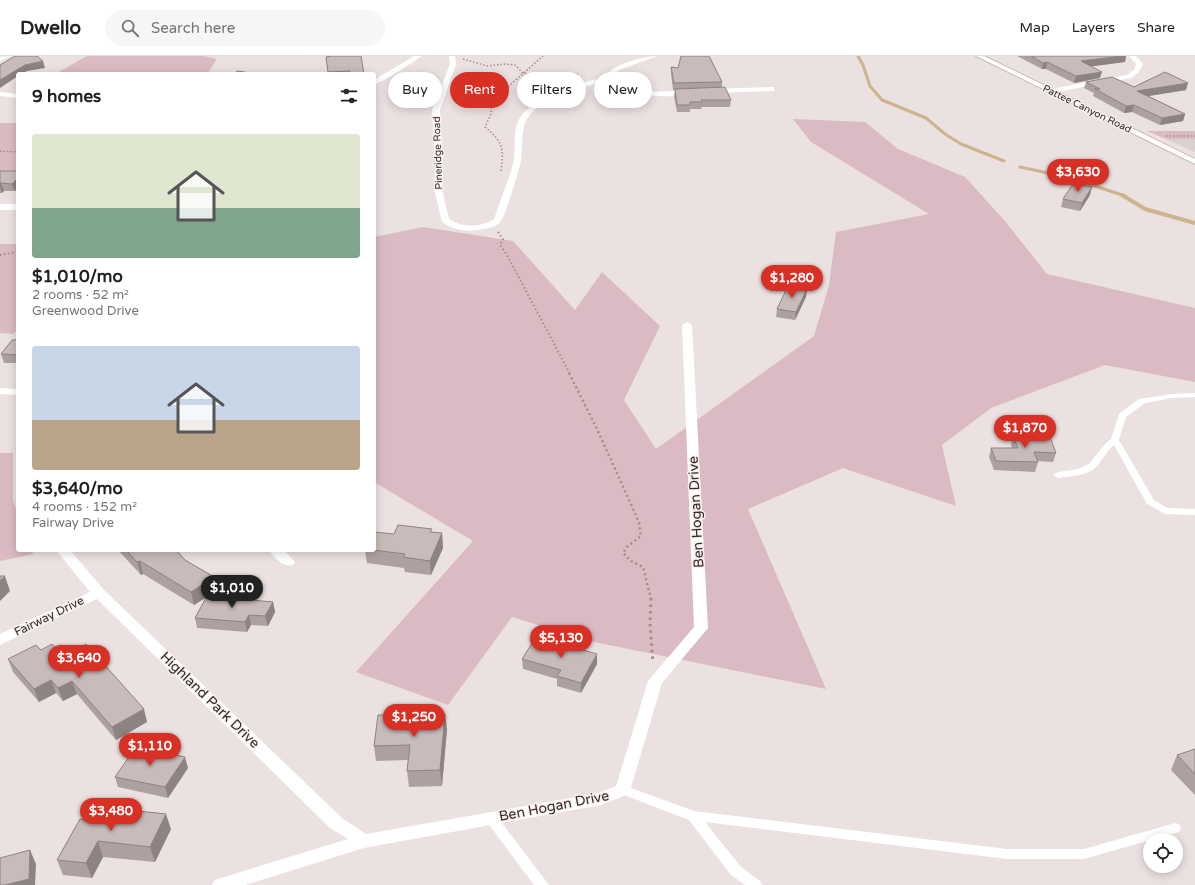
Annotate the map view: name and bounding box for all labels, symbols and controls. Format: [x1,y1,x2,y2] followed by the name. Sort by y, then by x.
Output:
[105,10,385,46] search box
[20,17,81,39] text: Dwello
[119,17,141,39] icon: search
[151,19,235,37] text: Search here
[1020,19,1050,36] text: Map
[1072,19,1115,36] text: Layers
[1137,19,1175,36] text: Share
[388,72,442,108] chip: Buy
[450,72,509,108] chip: Rent
[517,72,586,108] chip: Filters
[594,72,652,108] chip: New
[1041,82,1133,136] street label: Pattee Canyon Road
[338,85,360,107] icon: filters
[32,86,101,107] text: 9 homes
[431,116,445,190] street label: Pineridge Road
[1045,159,1111,193] pin: $3,630
[160,160,232,232] icon: home
[1056,164,1100,180] text: $3,630
[759,265,825,299] pin: $1,280
[32,266,123,287] text: $1,010/mo
[770,270,814,286] text: $1,280
[32,287,129,303] text: 2 rooms · 52 m²
[32,303,139,319] text: Greenwood Drive
[160,372,232,444] icon: home
[992,415,1058,449] pin: $1,870
[1003,420,1047,436] text: $1,870
[685,456,707,568] street label: Ben Hogan Drive
[32,478,123,499] text: $3,640/mo
[32,499,137,515] text: 4 rooms · 152 m²
[32,515,114,531] text: Fairway Drive
[199,575,265,609] pin: $1,010
[210,580,254,596] text: $1,010
[12,593,86,639] street label: Fairway Drive
[528,625,594,659] pin: $5,130
[539,630,583,646] text: $5,130
[46,645,112,679] pin: $3,640
[157,648,263,752] street label: Highland Park Drive
[57,650,101,666] text: $3,640
[381,704,447,738] pin: $1,250
[392,709,436,725] text: $1,250
[117,733,183,767] pin: $1,110
[128,738,172,754] text: $1,110
[497,787,611,825] street label: Ben Hogan Drive
[78,798,144,832] pin: $3,480
[89,803,133,819] text: $3,480
[1143,833,1183,873] map controls
[1143,833,1183,873] button: locate

